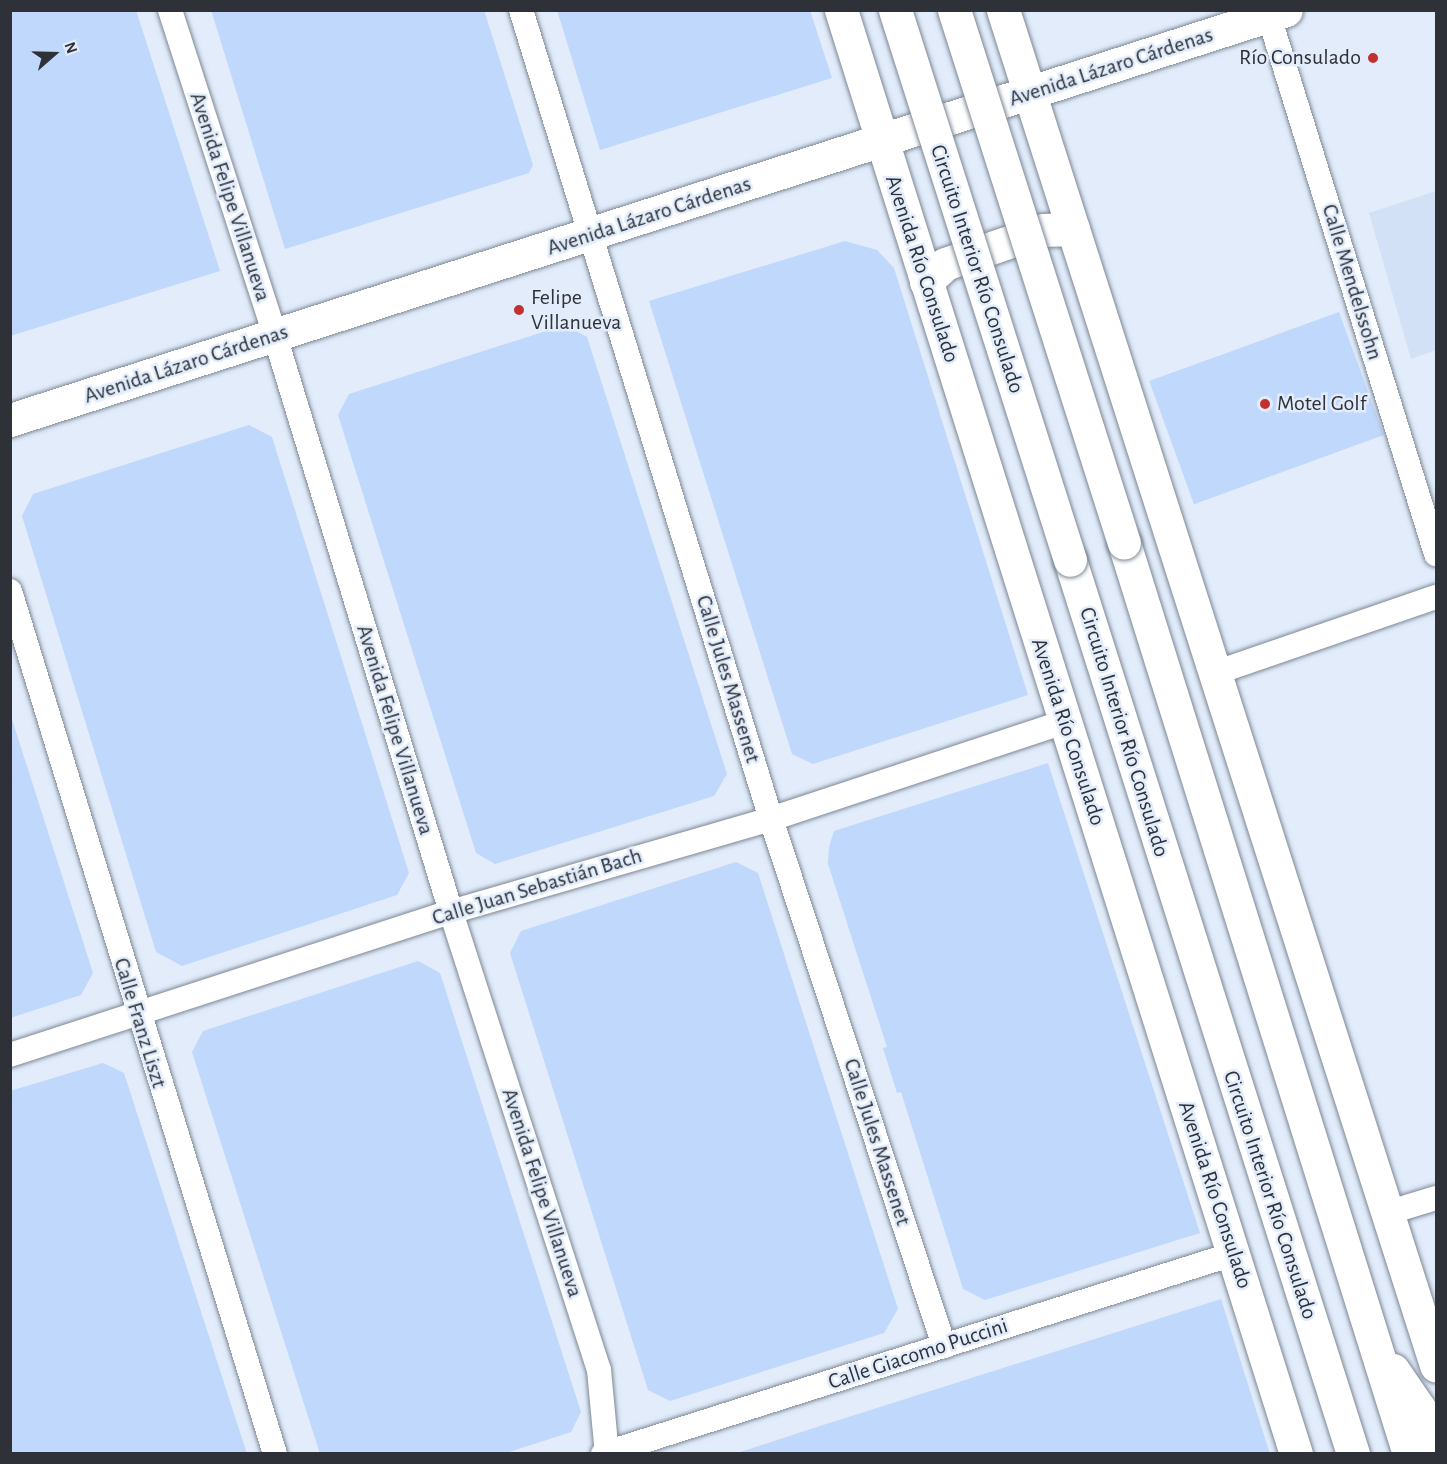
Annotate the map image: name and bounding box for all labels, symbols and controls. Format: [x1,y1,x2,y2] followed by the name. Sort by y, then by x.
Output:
[1006,22,1216,112] street label: Avenida Lázaro Cárdenas
[24,24,84,84] north arrow
[61,40,80,56] text: N
[1239,45,1361,71] place label: Río Consulado
[1366,51,1380,65] marker: Río Consulado
[184,89,276,305] street label: Avenida Felipe Villanueva
[924,141,1030,397] street label: Circuito Interior Río Consulado
[544,171,754,261] street label: Avenida Lázaro Cárdenas
[879,172,965,366] street label: Avenida Río Consulado
[1316,201,1388,363] street label: Calle Mendelssohn
[531,284,621,336] place label: Felipe Villanueva
[512,303,526,317] marker: Felipe Villanueva
[81,319,291,409] street label: Avenida Lázaro Cárdenas
[1277,391,1366,417] place label: Motel Golf
[1258,397,1272,411] marker: Motel Golf
[690,592,766,766] street label: Calle Jules Massenet
[1073,604,1175,860] street label: Circuito Interior Río Consulado
[350,622,440,838] street label: Avenida Felipe Villanueva
[1025,635,1111,829] street label: Avenida Río Consulado
[429,843,645,931] street label: Calle Juan Sebastián Bach
[108,955,172,1091] street label: Calle Franz Liszt
[838,1055,916,1229] street label: Calle Jules Massenet
[1217,1067,1323,1323] street label: Circuito Interior Río Consulado
[496,1085,588,1301] street label: Avenida Felipe Villanueva
[1172,1098,1258,1292] street label: Avenida Río Consulado
[825,1313,1011,1395] street label: Calle Giacomo Puccini

